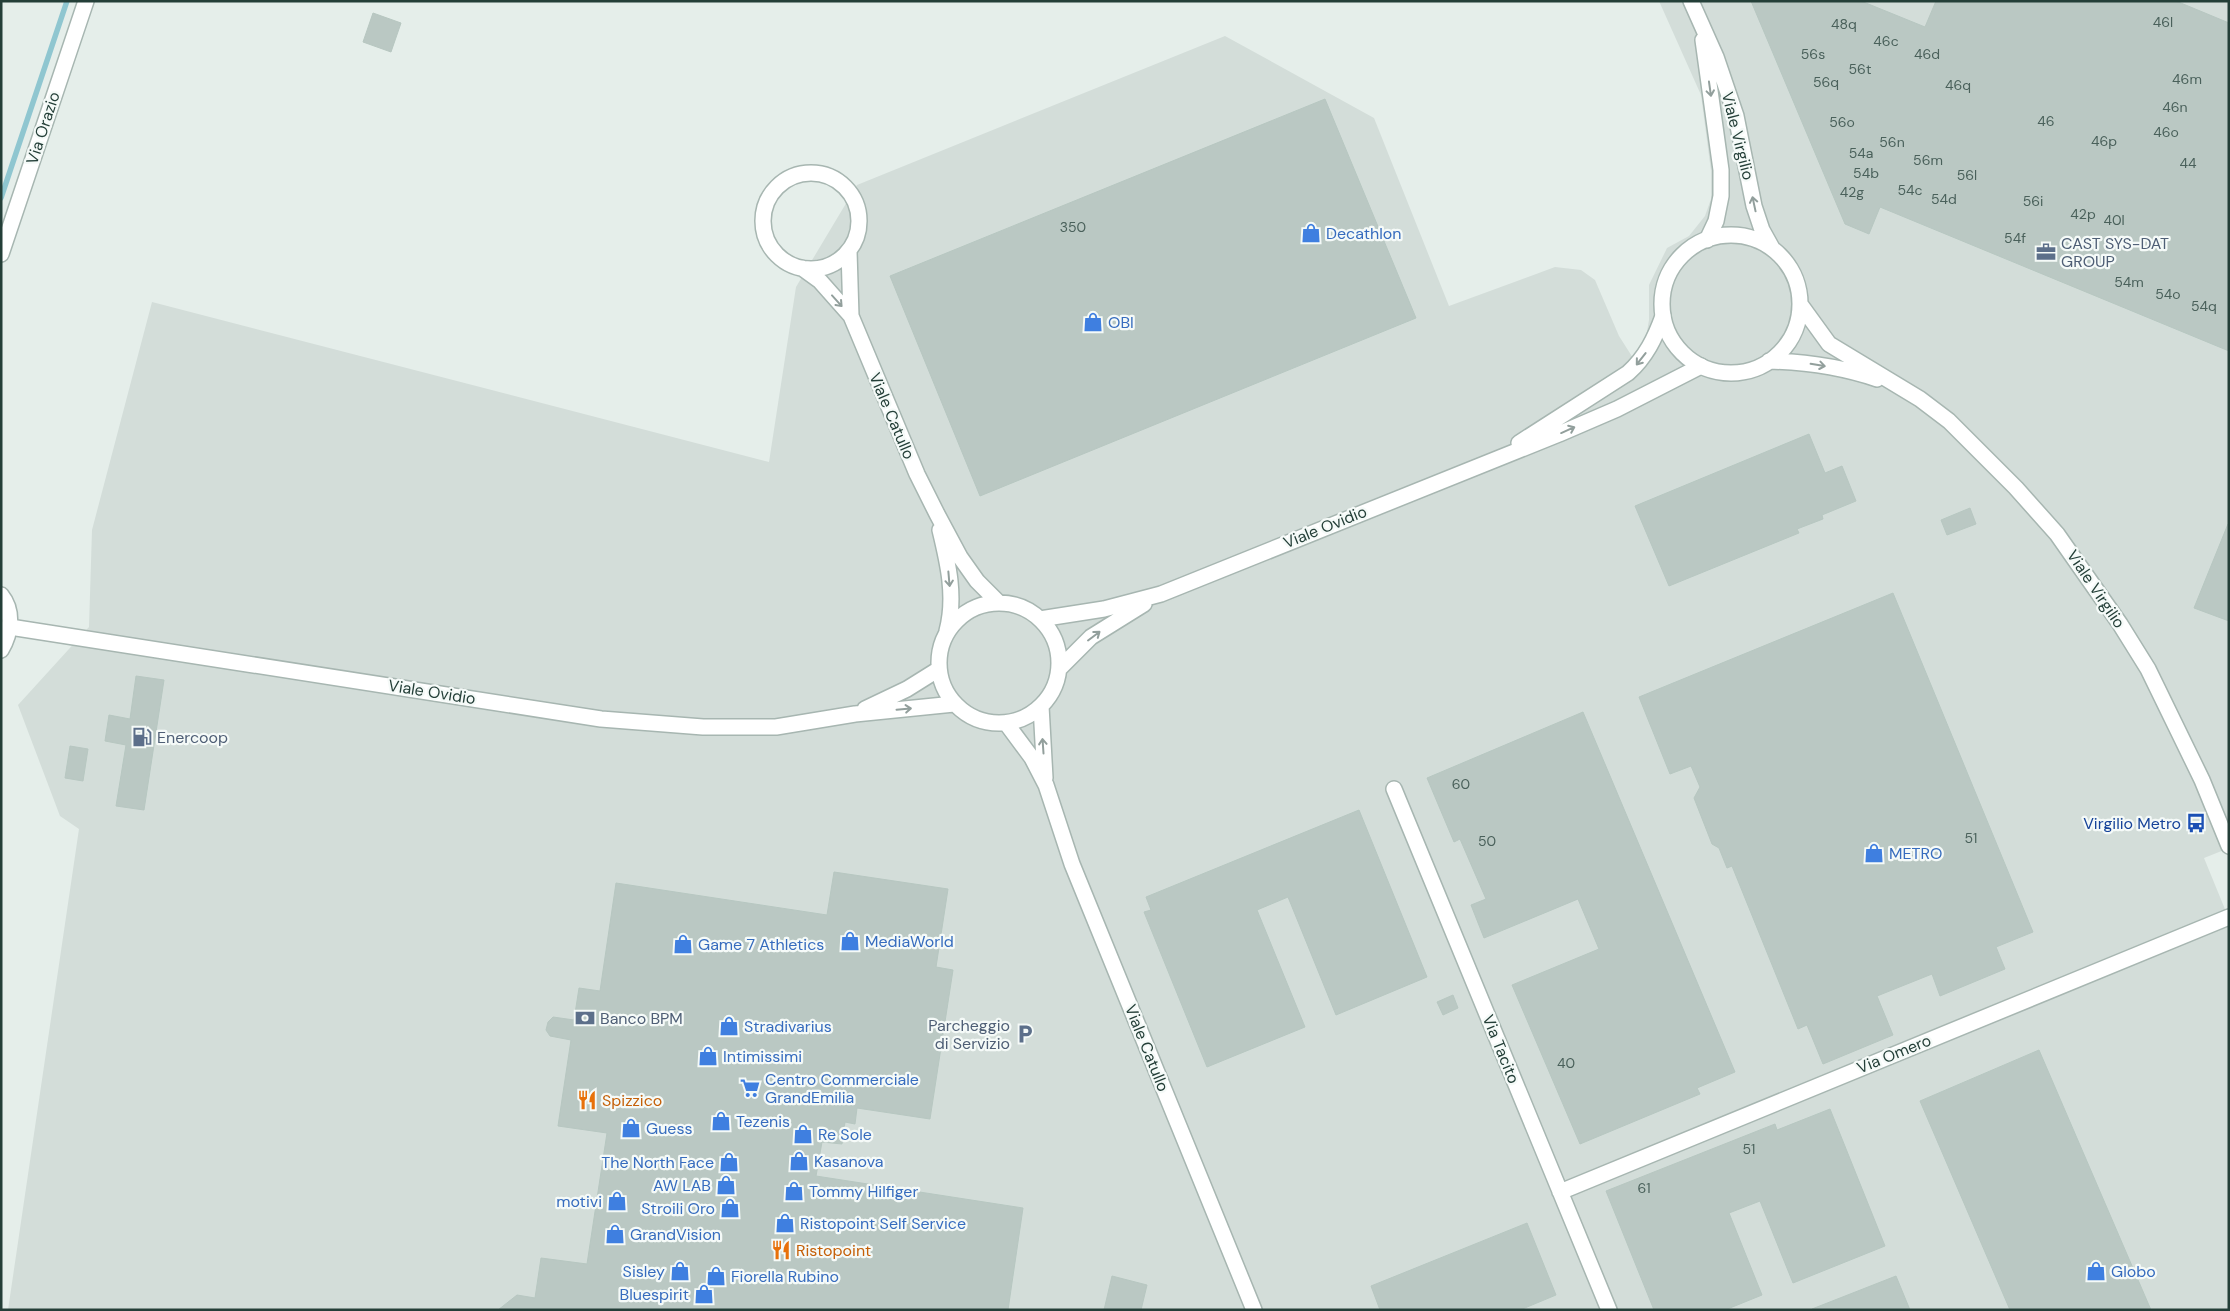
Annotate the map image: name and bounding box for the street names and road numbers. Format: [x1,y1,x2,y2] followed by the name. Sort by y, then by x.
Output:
[21,89,65,167] street label: Via Orazio
[1717,90,1759,182] street label: Viale Virgilio
[864,369,920,463] street label: Viale Catullo
[1280,501,1370,553] street label: Viale Ovidio
[2062,546,2130,632] street label: Viale Virgilio
[387,675,477,709] street label: Viale Ovidio
[1120,1001,1174,1095] street label: Viale Catullo
[1478,1011,1524,1087] street label: Via Tacito
[1854,1030,1934,1078] street label: Via Omero

